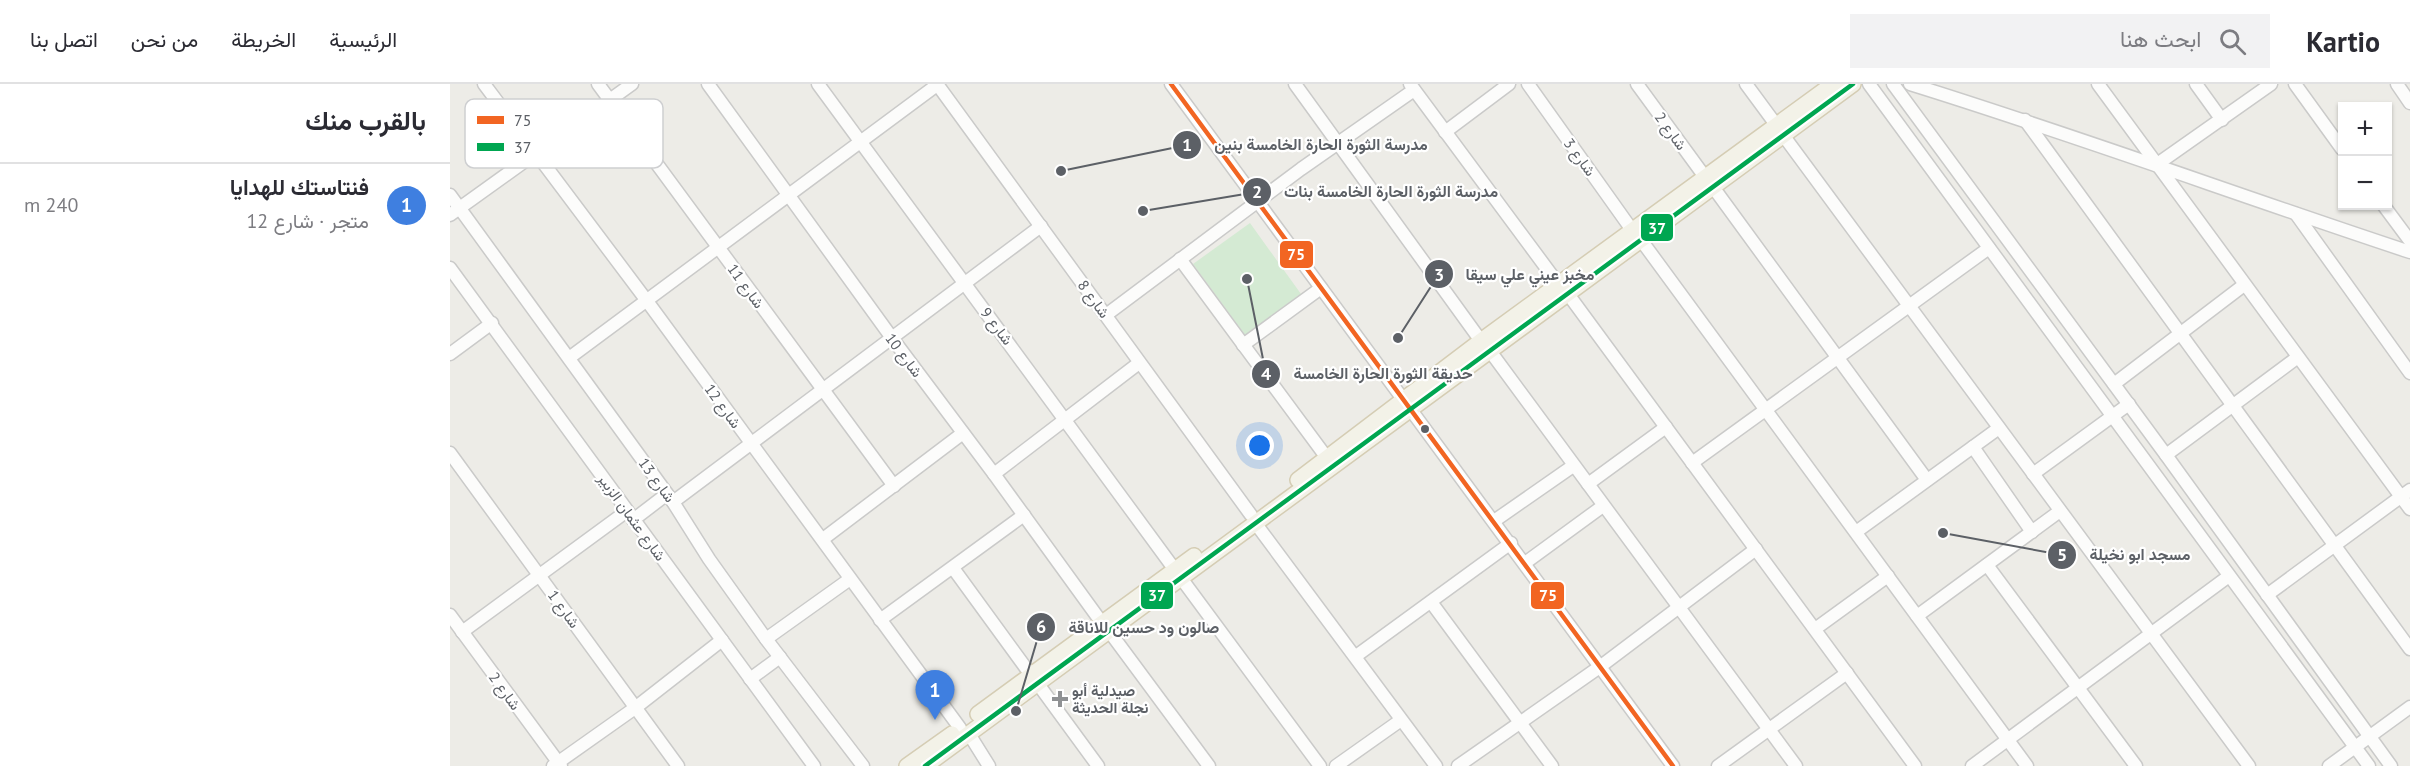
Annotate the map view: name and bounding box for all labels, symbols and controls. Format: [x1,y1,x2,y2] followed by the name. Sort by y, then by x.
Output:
[1850,14,2270,68] search box
[2306,23,2380,60] text: Kartio
[2120,25,2201,53] text: ابحث هنا
[2216,25,2249,58] icon: search
[30,26,98,53] text: اتصل بنا
[131,26,198,53] text: من نحن
[231,26,296,53] text: الخريطة
[329,26,397,53] text: الرئيسية
[465,99,663,168] legend
[2338,102,2392,210] map controls
[2338,102,2392,156] button: +
[305,104,426,137] text: بالقرب منك
[1649,108,1691,155] street label: شارع 2
[514,110,531,130] text: 75
[1172,128,1439,162] callout: مدرسة الثورة الحارة الخامسة بنين
[1182,133,1192,156] text: 1
[1214,134,1428,155] text: مدرسة الثورة الحارة الخامسة بنين
[1558,134,1600,181] street label: شارع 3
[514,137,531,157] text: 37
[2338,156,2392,210] button: −
[230,173,369,201] text: فنتاستك للهدايا
[1242,175,1510,209] callout: مدرسة الثورة الحارة الخامسة بنات
[1252,180,1262,203] text: 2
[1284,181,1498,202] text: مدرسة الثورة الحارة الخامسة بنات
[24,192,78,218] text: 240 m
[401,192,412,218] text: 1
[246,208,369,234] text: متجر · شارع 12
[1640,213,1674,242] line badge: 37
[1648,218,1666,238] text: 37
[1279,240,1314,269] line badge: 75
[1287,244,1305,264] text: 75
[1424,257,1607,291] callout: مخبز عيني علي سيقا
[722,260,769,313] street label: شارع 11
[1434,263,1444,286] text: 3
[1466,264,1595,288] text: مخبز عيني علي سيقا
[1072,276,1114,323] street label: شارع 8
[975,303,1017,350] street label: شارع 9
[880,329,927,382] street label: شارع 10
[1251,357,1484,391] callout: حديقة الثورة الحارة الخامسة
[1261,362,1271,385] text: 4
[1293,363,1473,384] text: حديقة الثورة الحارة الخامسة
[699,380,746,433] street label: شارع 12
[1419,423,1431,435] unlabelled marker
[1245,431,1274,460] your location
[633,454,680,507] street label: شارع 13
[592,469,670,566] street label: شارع عثمان الزبير
[2047,538,2202,572] callout: مسجد ابو نخيلة
[2057,543,2067,566] text: 5
[2089,544,2191,565] text: مسجد ابو نخيلة
[1140,581,1174,610] line badge: 37
[1530,581,1565,610] line badge: 75
[1148,585,1166,605] text: 37
[1539,585,1557,605] text: 75
[542,586,584,633] street label: شارع 1
[1026,610,1231,644] callout: صالون ود حسين للاناقة
[1036,615,1046,638] text: 6
[1069,617,1219,638] text: صالون ود حسين للاناقة
[483,668,525,715] street label: شارع 2
[916,670,954,720] pin: 1
[1072,681,1148,717] place label: صيدلية أبو نجلة الحديثة
[1053,692,1067,706] marker: صيدلية أبو نجلة الحديثة

